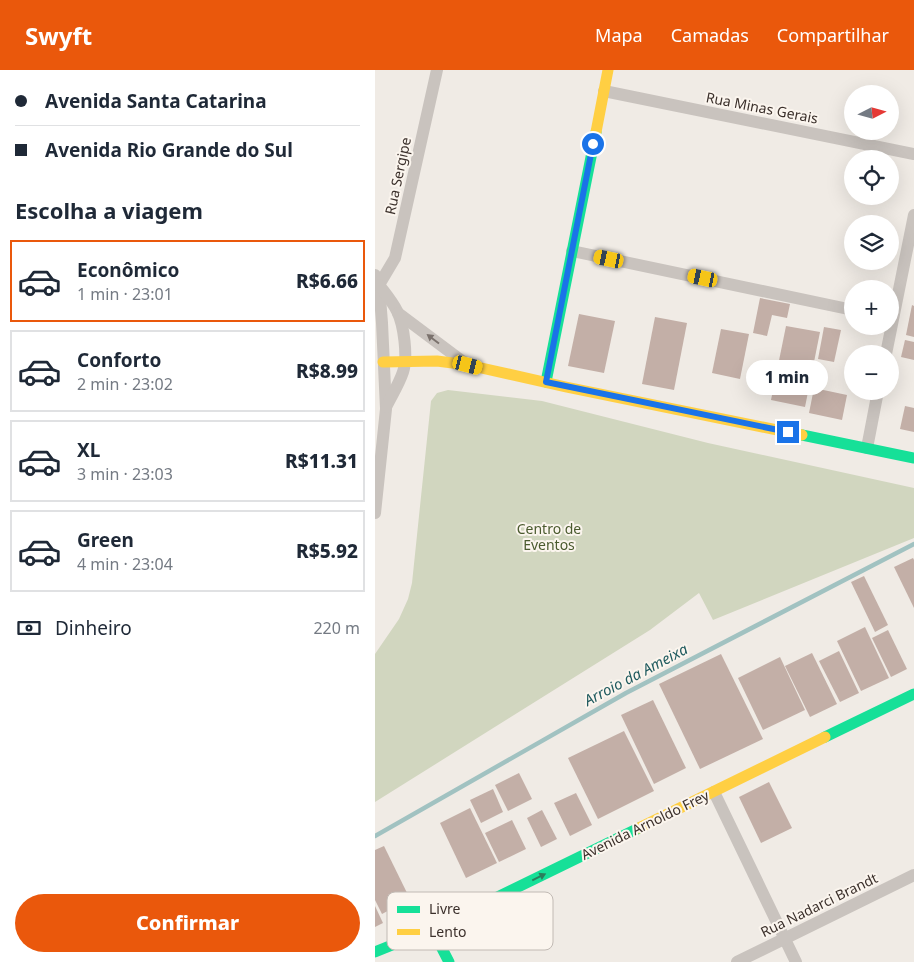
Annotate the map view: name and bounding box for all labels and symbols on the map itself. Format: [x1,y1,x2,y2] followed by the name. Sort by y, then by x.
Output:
[844,85,899,140] north arrow
[704,87,820,128] street label: Rua Minas Gerais
[582,133,604,155] route start
[380,135,415,216] street label: Rua Sergipe
[592,249,625,269] car
[686,268,719,288] car
[426,334,440,344] one-way arrow
[451,354,484,376] car
[747,360,829,394] callout: 1 min
[777,421,799,443] route end
[517,519,581,554] park label: Centro de Eventos
[579,638,691,710] water label: Arroio da Ameixa
[578,785,713,864] street label: Avenida Arnoldo Frey
[757,868,880,941] street label: Rua Nadarci Brandt
[532,873,546,881] one-way arrow
[387,892,553,950] legend
[429,899,461,918] text: Livre
[429,922,466,941] text: Lento

